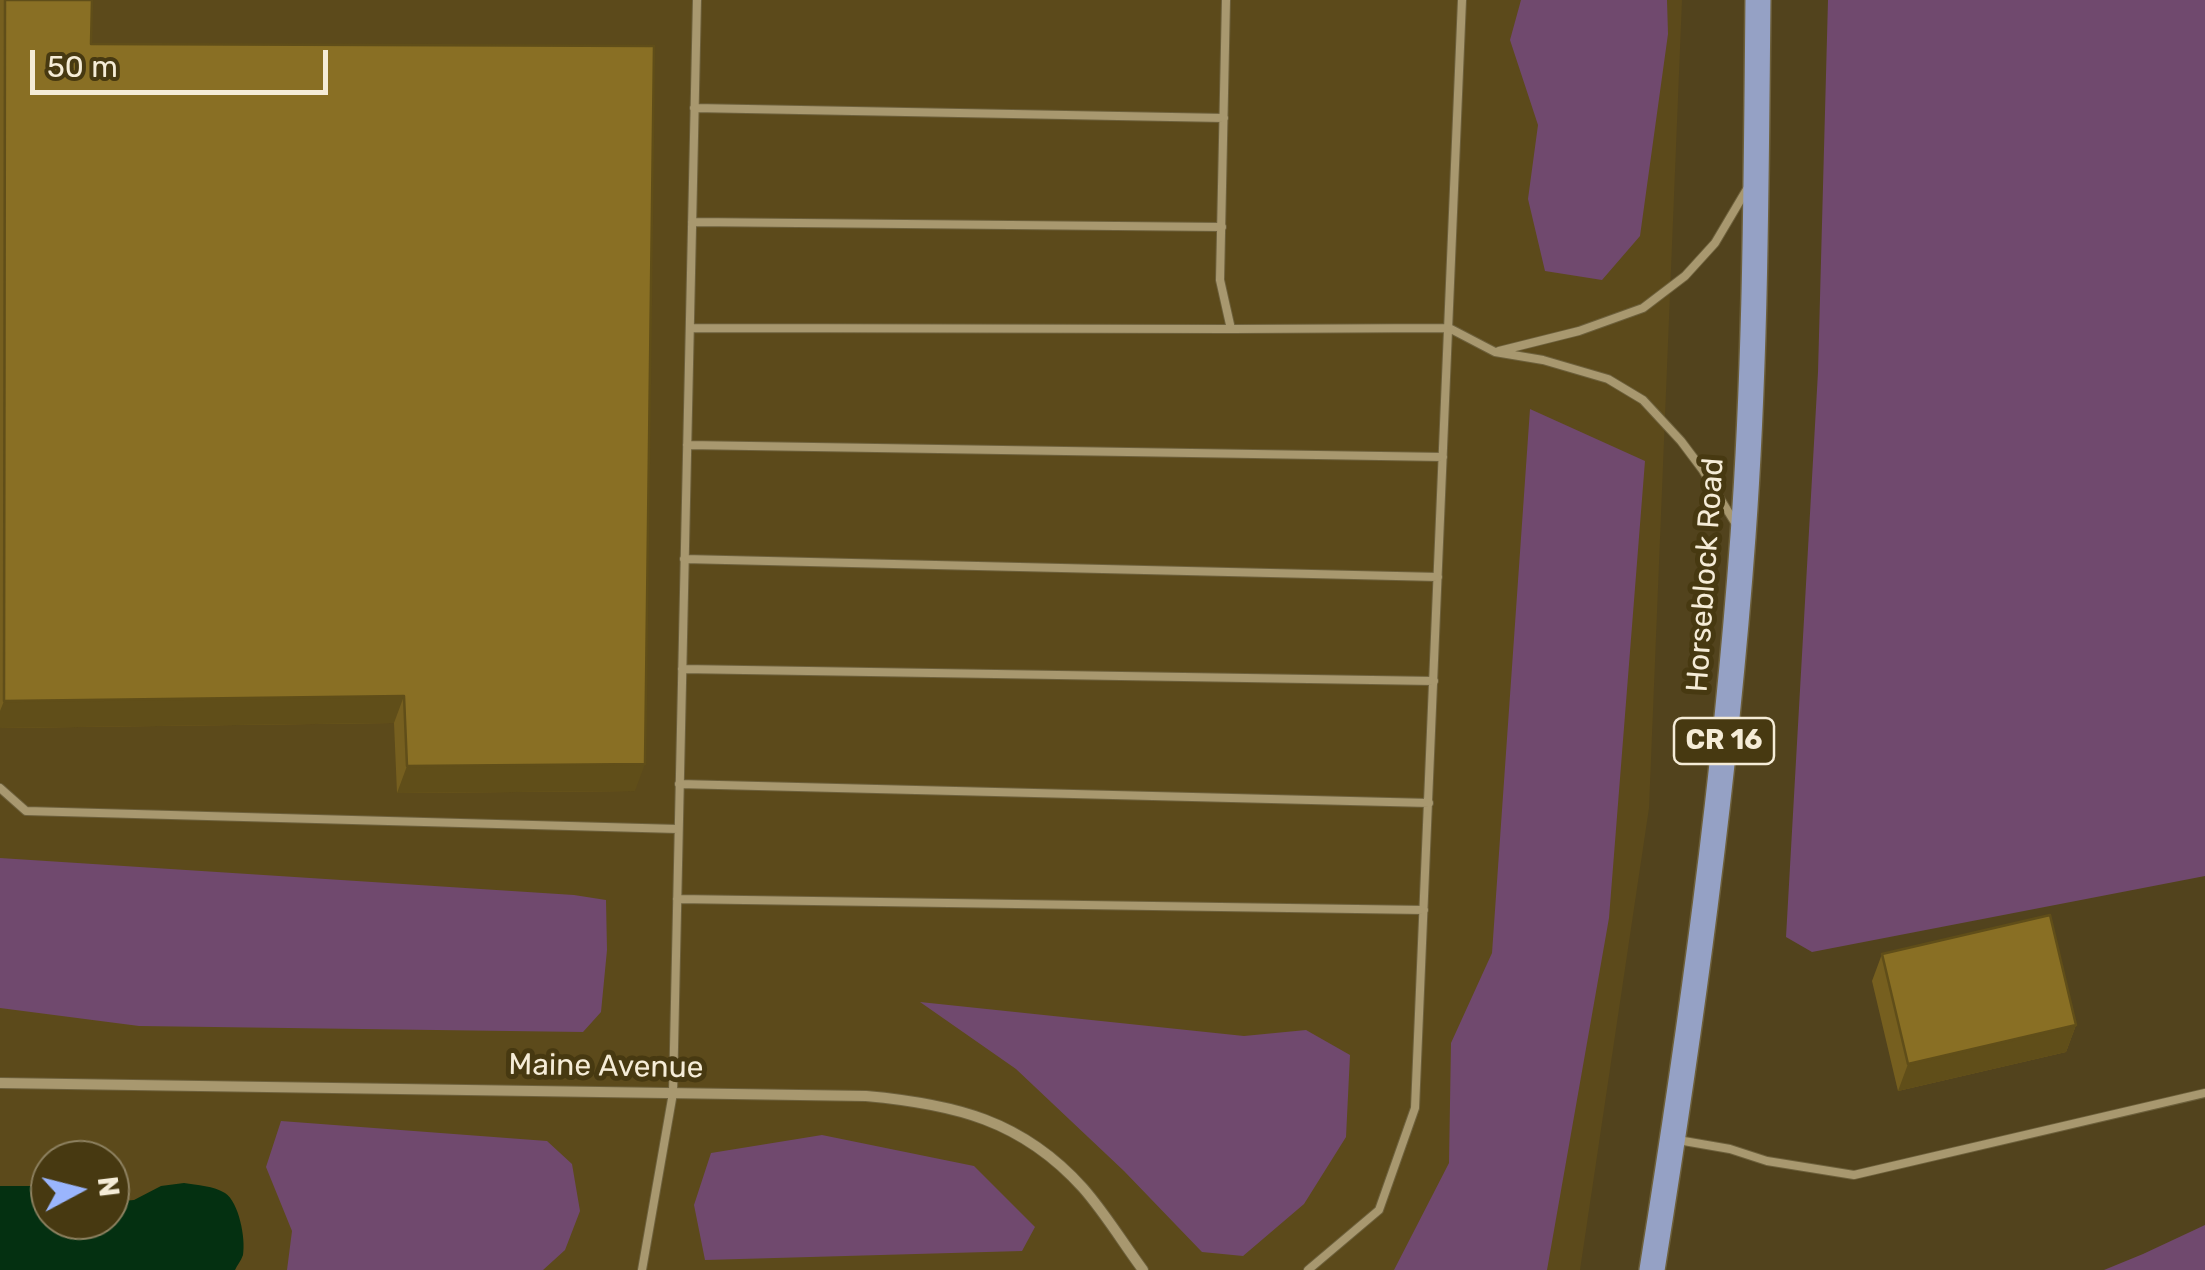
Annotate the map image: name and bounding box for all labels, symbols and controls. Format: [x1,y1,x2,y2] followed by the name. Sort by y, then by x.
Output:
[35,30,332,92] scale bar
[47,49,118,85] text: 50 m
[1680,457,1732,693] street label: Horseblock Road
[1674,718,1774,764] road number: CR 16
[508,1047,704,1087] street label: Maine Avenue
[30,1140,130,1240] north arrow
[91,1175,126,1199] text: N

